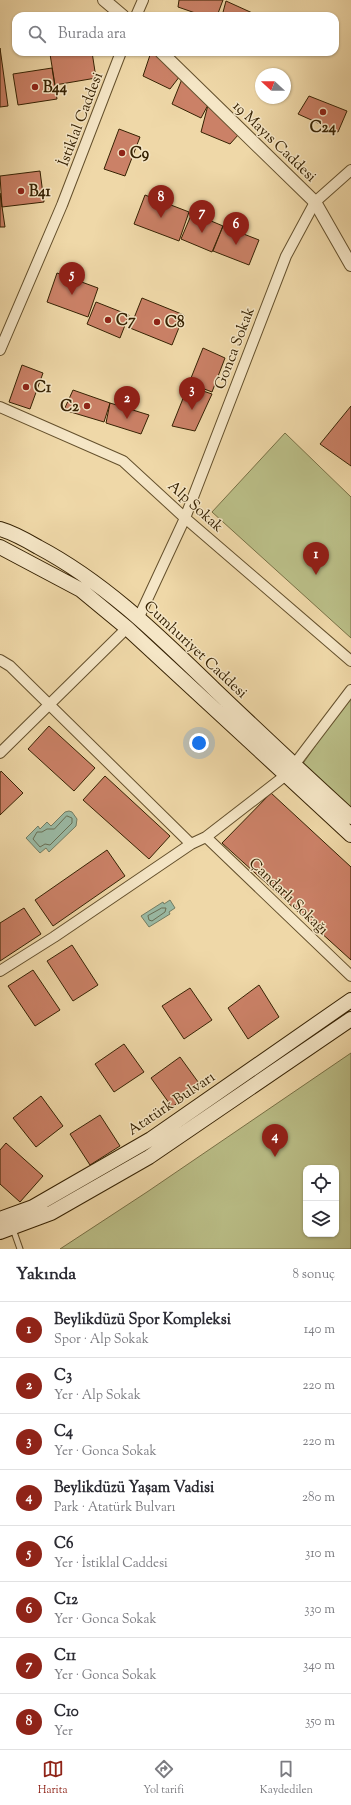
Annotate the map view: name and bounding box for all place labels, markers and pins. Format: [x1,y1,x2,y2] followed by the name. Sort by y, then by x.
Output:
[43,78,68,99] place label: B44
[30,82,40,92] marker: B44
[318,107,328,117] marker: C24
[310,118,337,139] place label: C24
[130,144,149,165] place label: C9
[117,148,127,158] marker: C9
[29,182,52,203] place label: B41
[148,185,174,218] pin: 8
[16,186,26,196] marker: B41
[189,200,215,233] pin: 7
[223,212,249,245] pin: 6
[59,262,85,295] pin: 5
[116,311,136,332] place label: C7
[165,313,185,334] place label: C8
[103,315,113,325] marker: C7
[152,317,162,327] marker: C8
[179,377,205,410] pin: 3
[34,378,52,399] place label: C1
[21,382,31,392] marker: C1
[114,386,140,419] pin: 2
[60,397,80,418] place label: C2
[82,401,92,411] marker: C2
[303,542,329,575] pin: 1
[262,1124,288,1157] pin: 4

